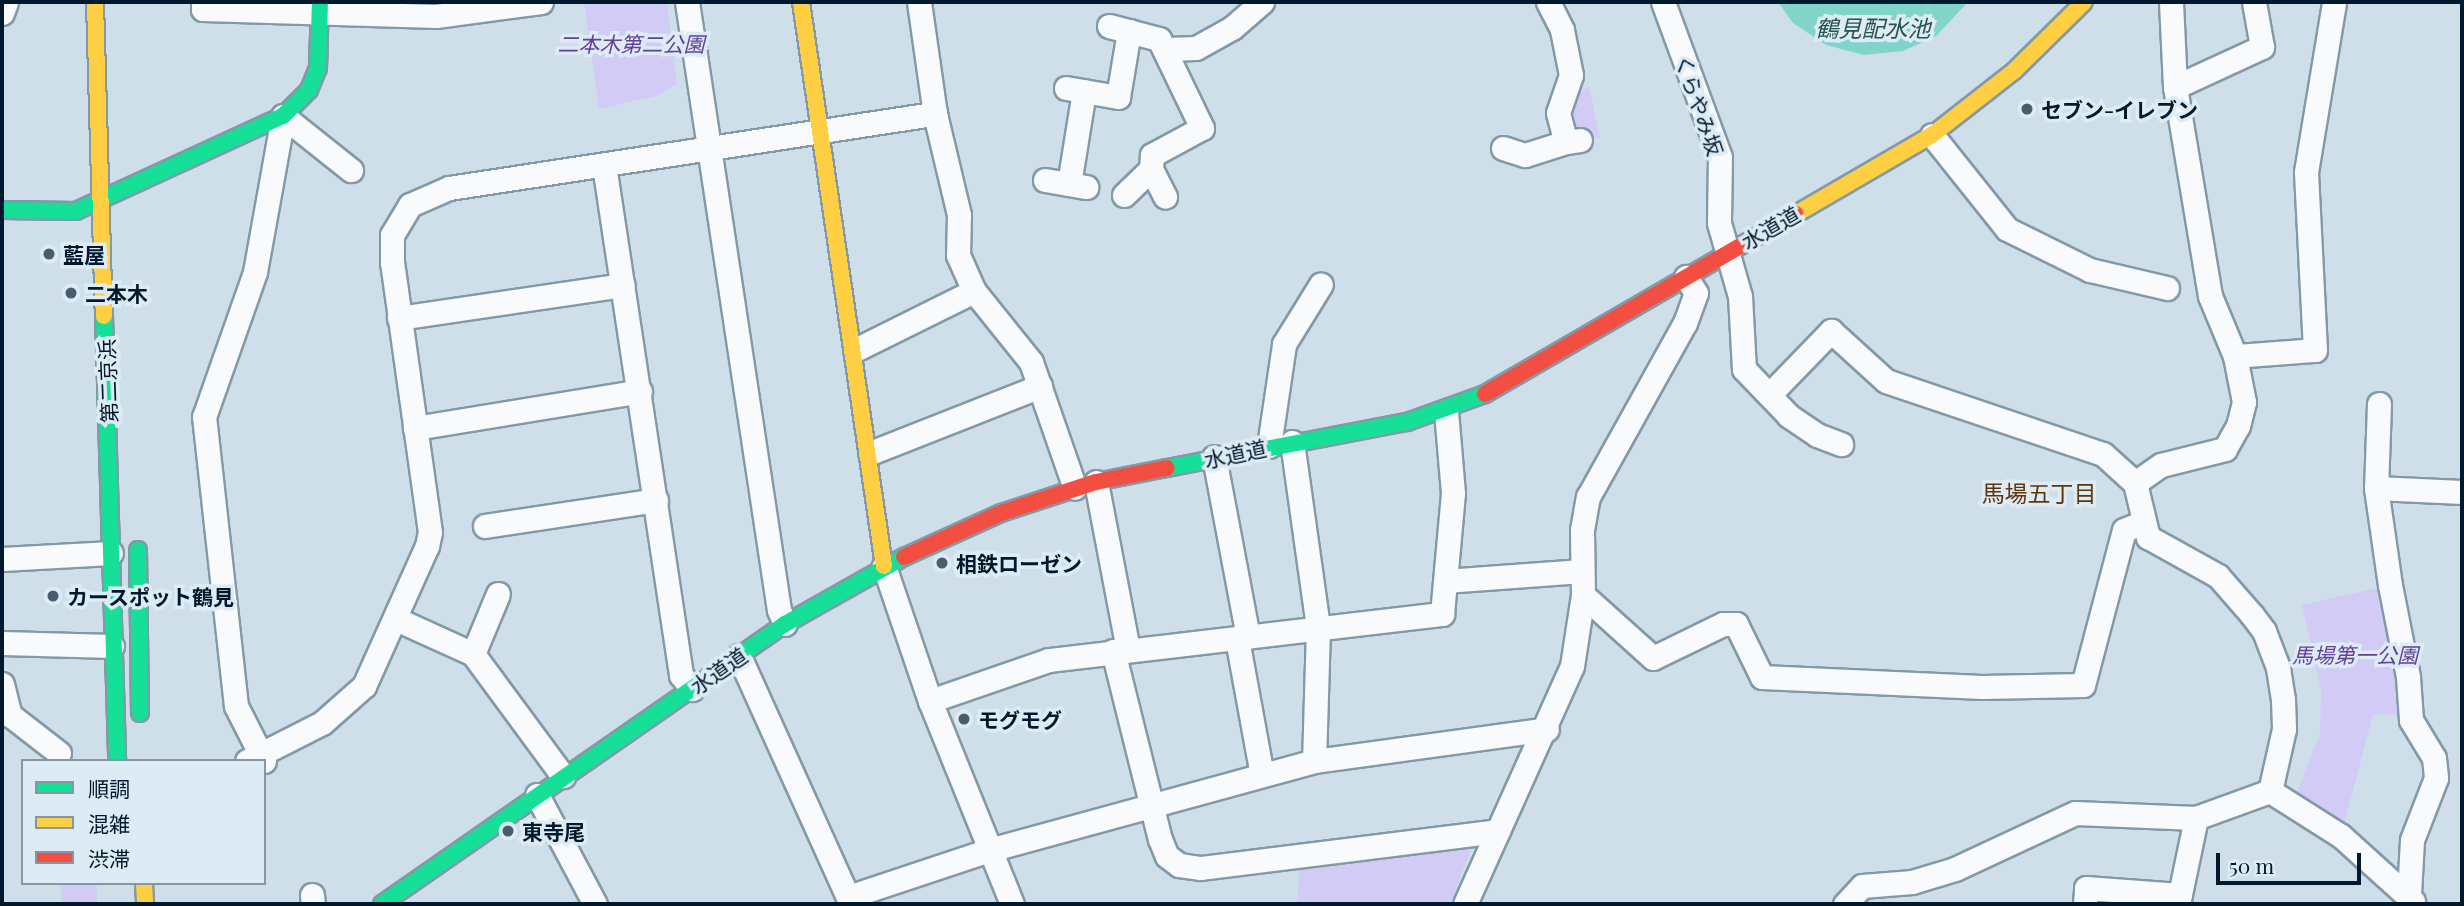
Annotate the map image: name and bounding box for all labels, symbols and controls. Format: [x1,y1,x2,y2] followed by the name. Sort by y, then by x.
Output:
[1816,14,1930,42] water label: 鶴見配水池
[558,30,704,56] park label: 二本木第二公園
[1671,51,1729,159] street label: くらやみ坂
[2041,96,2198,122] place label: セブン-イレブン
[2019,101,2035,117] marker: セブン-イレブン
[1736,200,1804,254] street label: 水道道
[63,241,105,267] place label: 藍屋
[41,246,57,262] marker: 藍屋
[85,280,148,306] place label: 二本木
[63,285,79,301] marker: 二本木
[93,339,121,423] street label: 第二京浜
[1202,434,1268,472] street label: 水道道
[1982,479,2096,507] district label: 馬場五丁目
[956,550,1082,576] place label: 相鉄ローゼン
[934,555,950,571] marker: 相鉄ローゼン
[67,583,235,609] place label: カースポット鶴見
[45,588,61,604] marker: カースポット鶴見
[2292,641,2418,667] park label: 馬場第一公園
[685,642,751,698] street label: 水道道
[978,706,1062,732] place label: モグモグ
[956,711,972,727] marker: モグモグ
[21,759,266,885] legend
[88,774,130,802] text: 順調
[88,809,130,837] text: 混雑
[522,818,585,844] place label: 東寺尾
[500,823,516,839] marker: 東寺尾
[2219,839,2364,883] scale bar
[88,844,130,872] text: 渋滞
[2229,851,2274,879] text: 50 m

